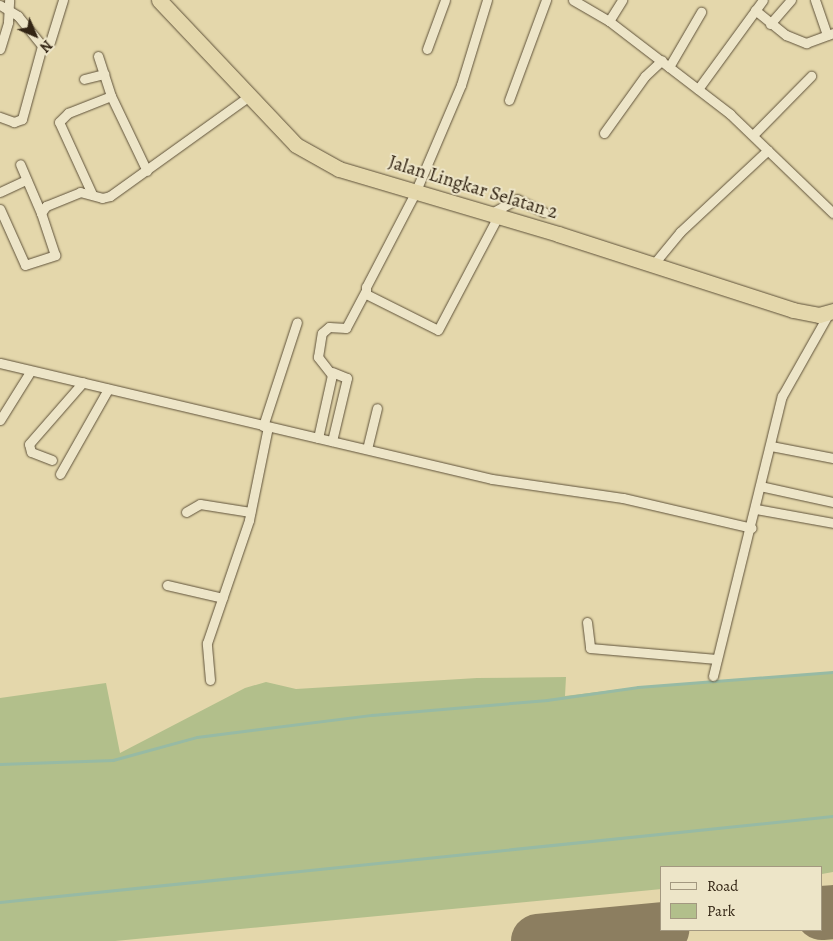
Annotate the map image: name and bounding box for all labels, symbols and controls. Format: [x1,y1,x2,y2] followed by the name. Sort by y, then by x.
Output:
[10,10,60,60] north arrow
[36,36,56,56] text: N
[385,151,561,225] street label: Jalan Lingkar Selatan 2
[660,866,823,931] legend
[707,876,738,896] text: Road
[707,901,735,921] text: Park

